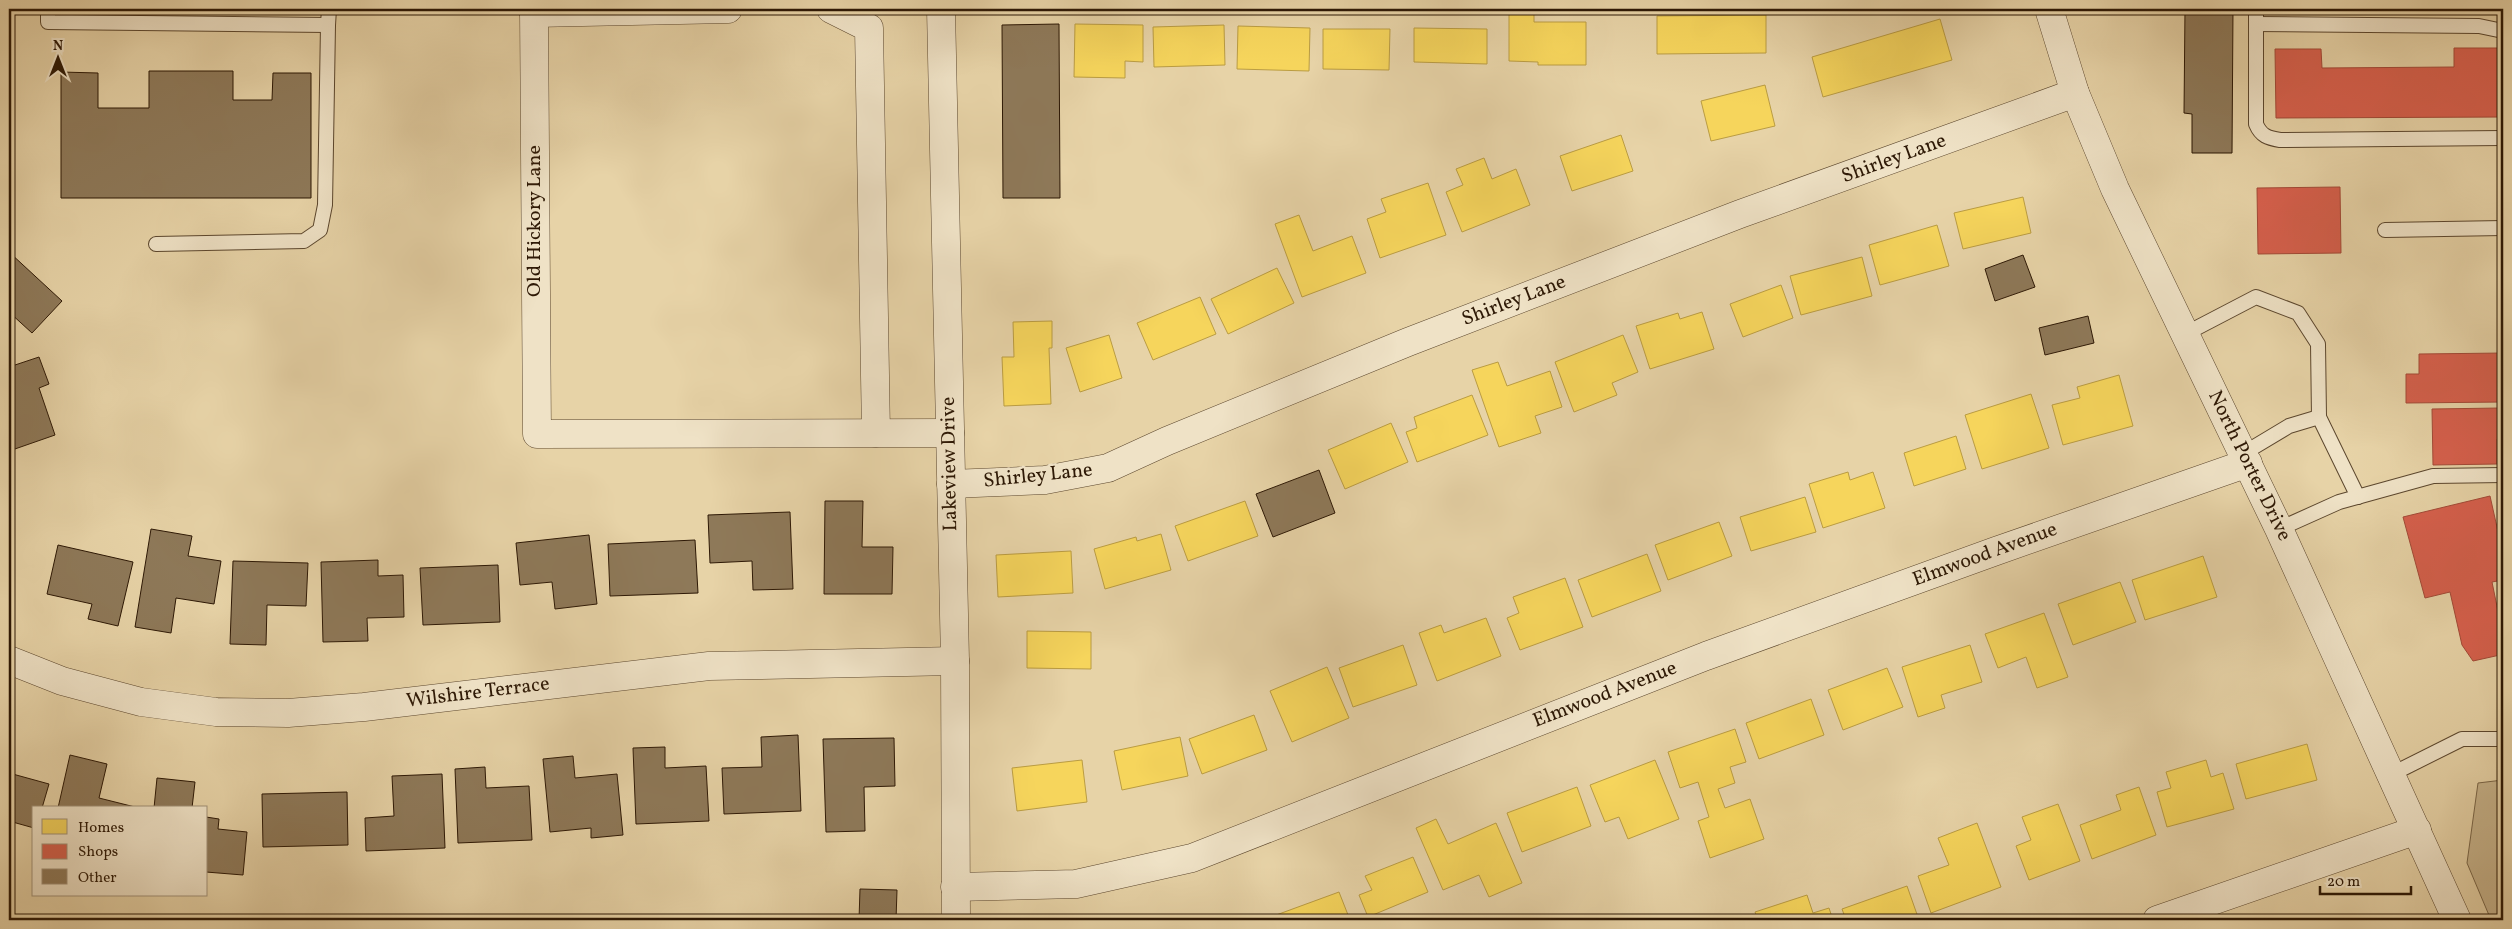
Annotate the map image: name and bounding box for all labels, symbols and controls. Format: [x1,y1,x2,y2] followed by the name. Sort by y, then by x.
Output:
[32,32,82,82] north arrow
[53,37,63,56] text: N
[1838,127,1950,191] street label: Shirley Lane
[521,145,549,297] street label: Old Hickory Lane
[1458,268,1570,334] street label: Shirley Lane
[2200,386,2298,546] street label: North Porter Drive
[935,396,965,532] street label: Lakeview Drive
[982,456,1094,496] street label: Shirley Lane
[1909,516,2061,594] street label: Elmwood Avenue
[1529,655,1681,735] street label: Elmwood Avenue
[405,670,551,716] street label: Wilshire Terrace
[32,806,208,896] legend
[78,818,124,839] text: Homes
[78,842,118,863] text: Shops
[2320,864,2411,896] scale bar
[78,868,117,889] text: Other
[2327,872,2360,893] text: 20 m

